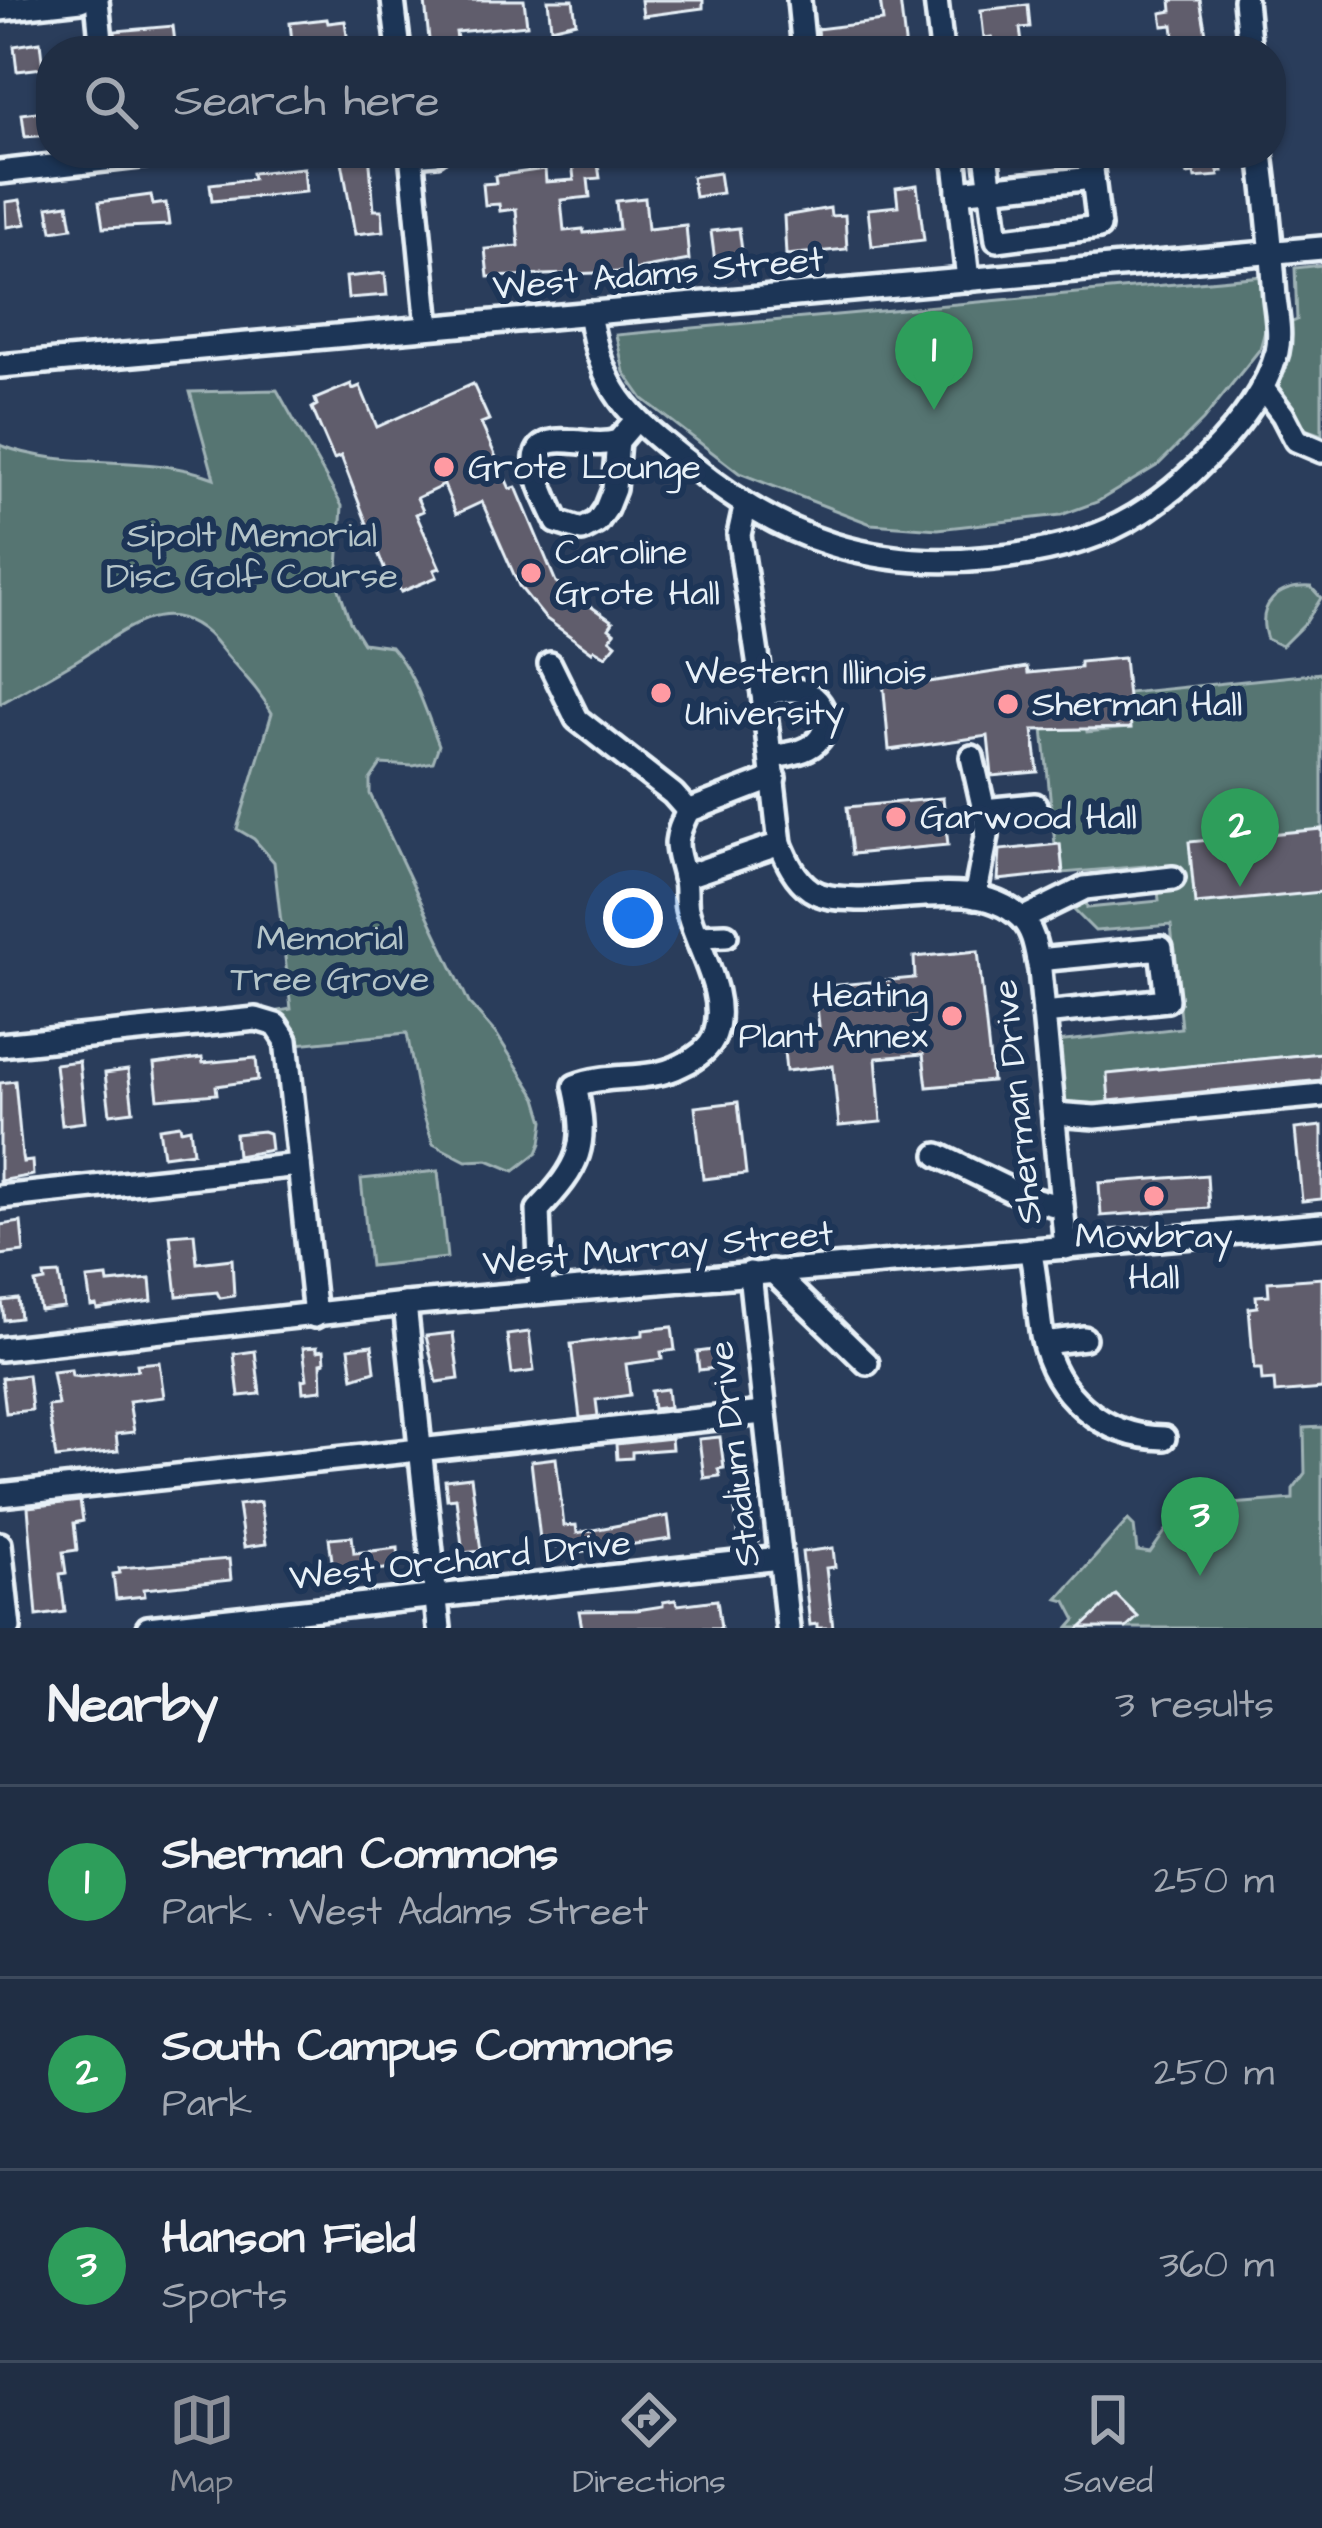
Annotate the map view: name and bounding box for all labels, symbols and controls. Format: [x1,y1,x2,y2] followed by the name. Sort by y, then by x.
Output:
[36,36,1286,168] search box
[78,69,144,135] icon: search
[174,71,440,133] text: Search here
[491,234,826,314] street label: West Adams Street
[895,311,973,410] pin: 1
[468,442,701,494] place label: Grote Lounge
[431,454,457,480] marker: Grote Lounge
[106,510,398,602] park label: Sipolt Memorial Disc Golf Course
[555,527,720,619] place label: Caroline Grote Hall
[518,560,544,586] marker: Caroline Grote Hall
[685,647,927,739] place label: Western Illinois University
[1032,679,1242,730] place label: Sherman Hall
[648,680,674,706] marker: Western Illinois University
[995,691,1021,717] marker: Sherman Hall
[1201,788,1279,887] pin: 2
[920,792,1137,843] place label: Garwood Hall
[883,804,909,830] marker: Garwood Hall
[603,888,663,948] your location
[231,913,429,1005] park label: Memorial Tree Grove
[739,970,928,1062] place label: Heating Plant Annex
[980,977,1056,1227] street label: Sherman Drive
[939,1003,965,1029] marker: Heating Plant Annex
[1141,1183,1167,1209] marker: Mowbray Hall
[481,1208,836,1290] street label: West Murray Street
[1075,1211,1233,1303] place label: Mowbray Hall
[696,1338,774,1570] street label: Stadium Drive
[1161,1477,1239,1576] pin: 3
[287,1518,633,1604] street label: West Orchard Drive
[48,1671,218,1742] text: Nearby
[1115,1679,1274,1733] text: 3 results
[162,1824,558,1886] text: Sherman Commons
[85,1855,90,1909] text: 1
[1153,1855,1274,1909] text: 250 m
[162,1886,648,1940] text: Park · West Adams Street
[162,2016,673,2078] text: South Campus Commons
[76,2047,98,2101] text: 2
[1153,2047,1274,2101] text: 250 m
[162,2078,252,2132] text: Park
[162,2208,416,2270] text: Hanson Field
[77,2239,97,2293] text: 3
[1159,2239,1274,2293] text: 360 m
[162,2270,288,2324] text: Sports
[169,2387,235,2505] tab: Map
[572,2387,726,2505] tab: Directions
[1063,2387,1153,2505] tab: Saved

